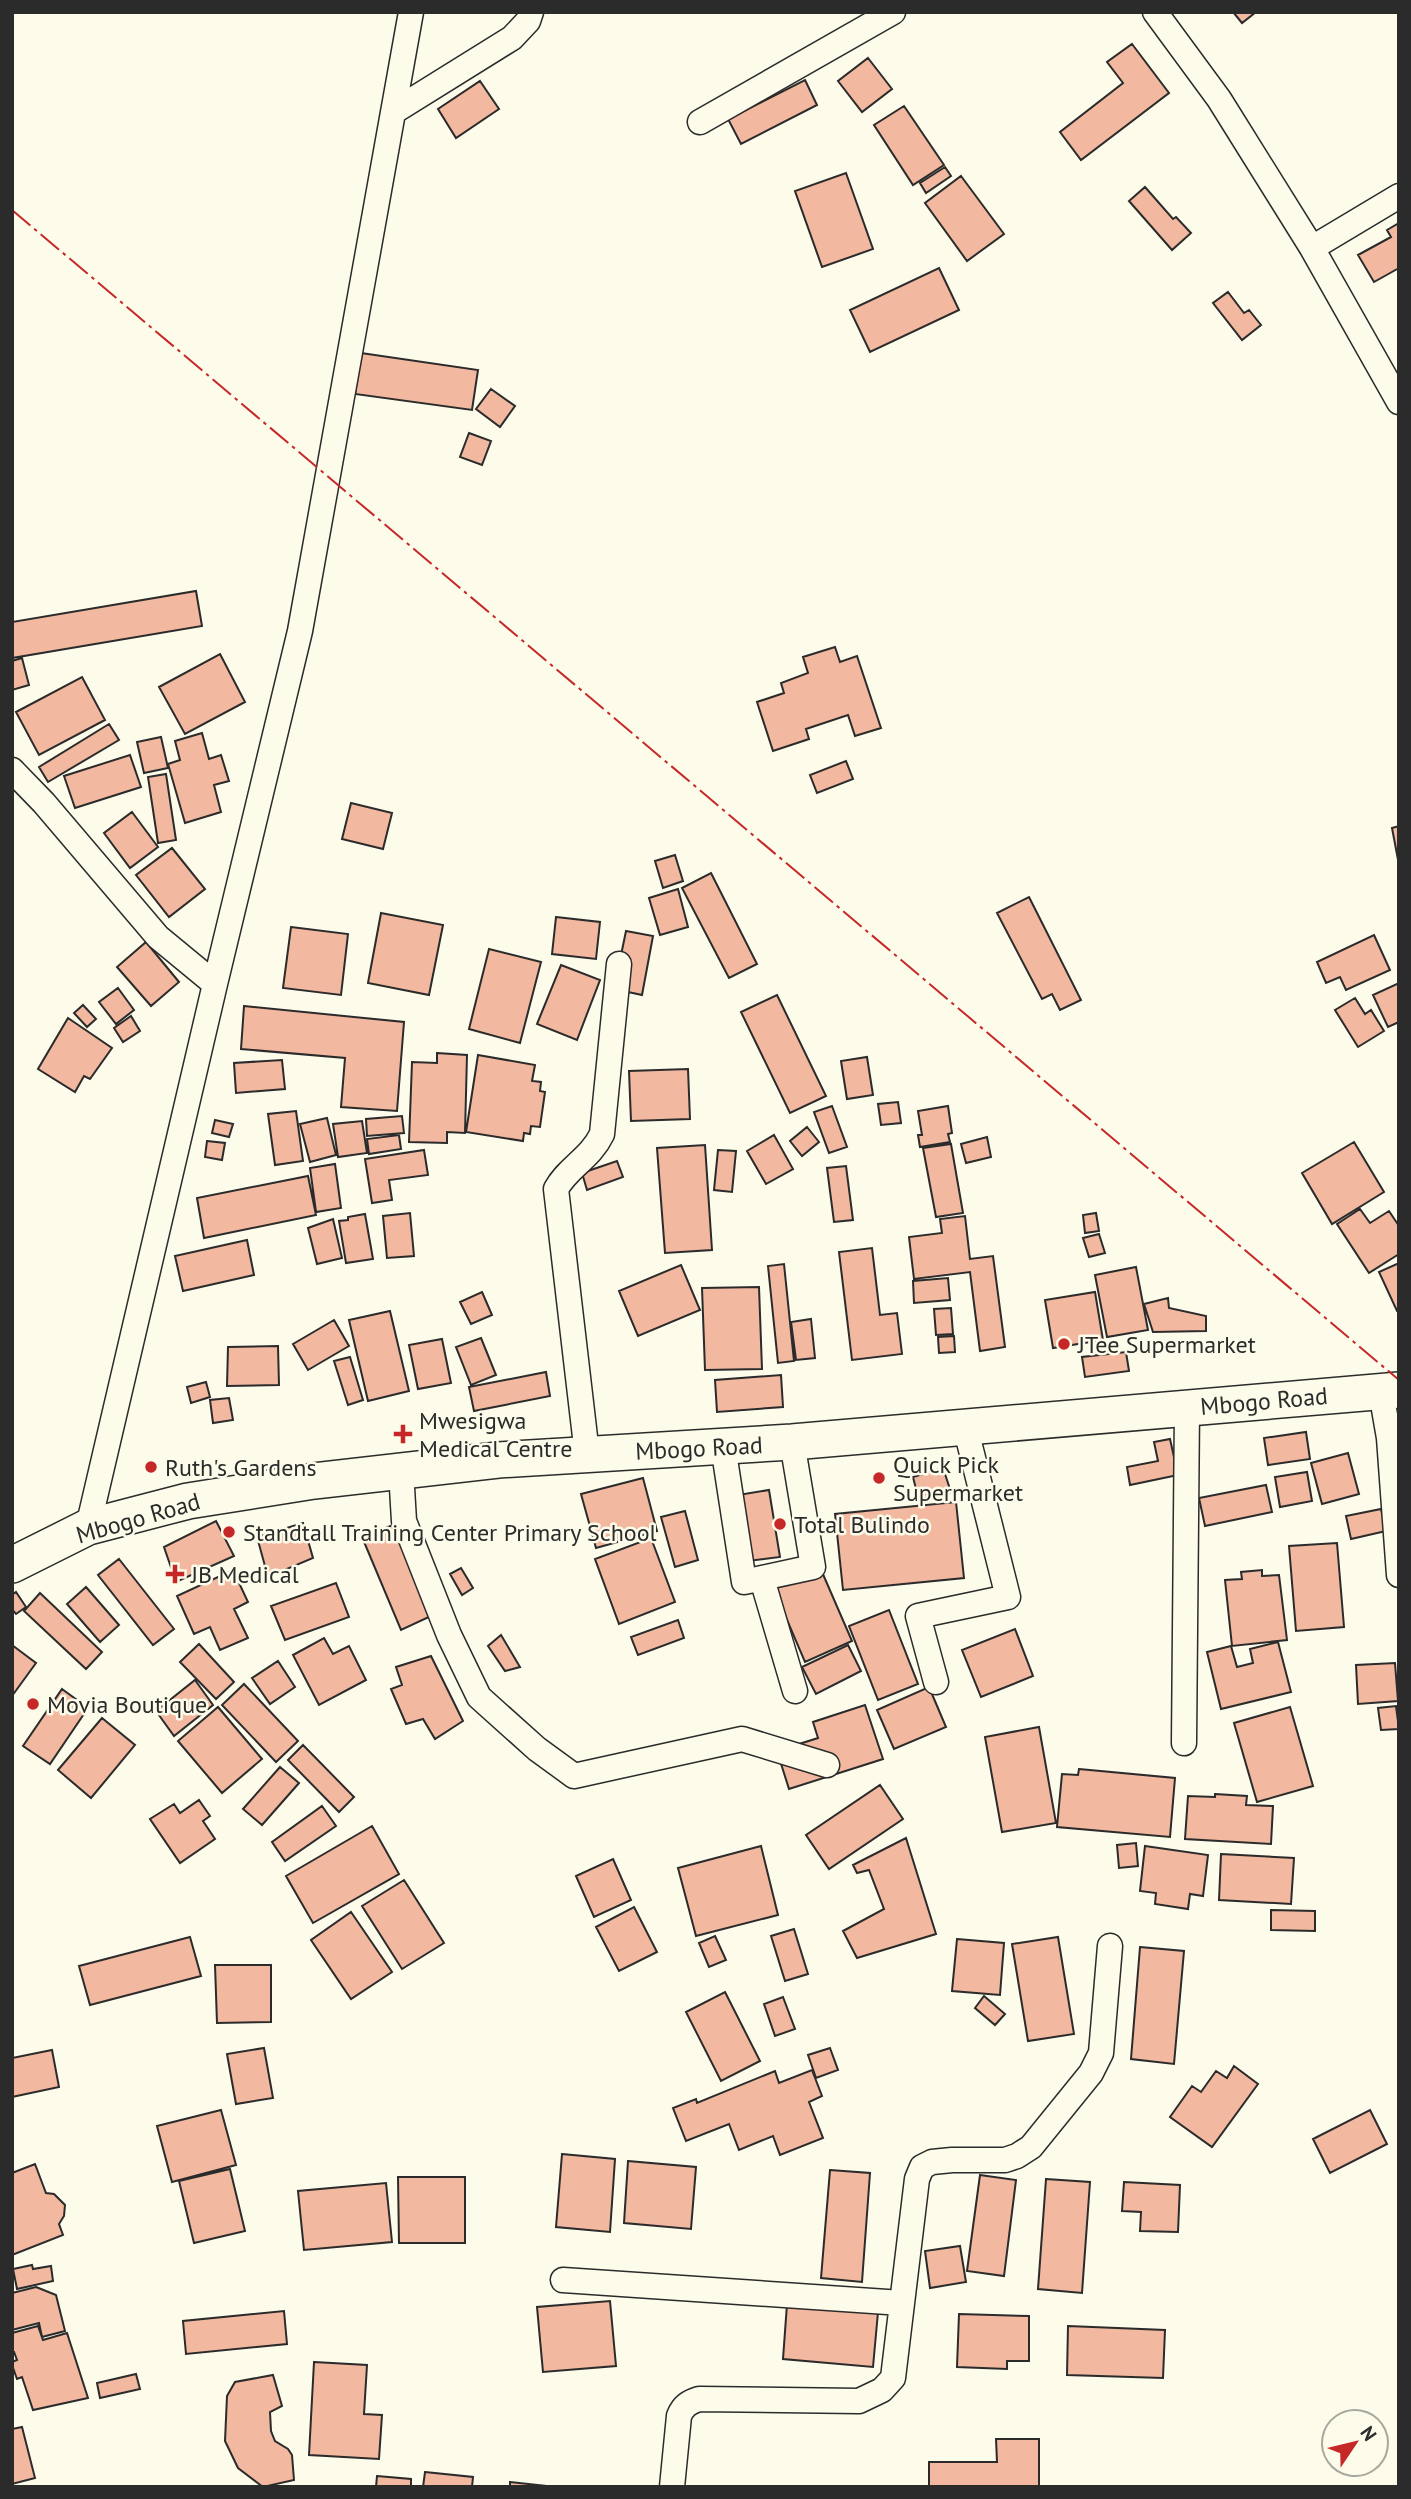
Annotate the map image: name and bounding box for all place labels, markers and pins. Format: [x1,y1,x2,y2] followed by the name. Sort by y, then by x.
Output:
[1077,1329,1256,1360] place label: JTee Supermarket
[1056,1336,1072,1352] marker: JTee Supermarket
[419,1405,572,1464] place label: Mwesigwa Medical Centre
[393,1424,413,1444] marker: Mwesigwa Medical Centre
[893,1449,1023,1508] place label: Quick Pick Supermarket
[165,1452,317,1483] place label: Ruth's Gardens
[143,1459,159,1475] marker: Ruth's Gardens
[871,1470,887,1486] marker: Quick Pick Supermarket
[794,1509,930,1540] place label: Total Bulindo
[772,1516,788,1532] marker: Total Bulindo
[243,1517,657,1548] place label: Standtall Training Center Primary School
[221,1524,237,1540] marker: Standtall Training Center Primary School
[190,1559,299,1590] place label: JB Medical
[165,1564,185,1584] marker: JB Medical
[47,1689,207,1720] place label: Movia Boutique
[25,1696,41,1712] marker: Movia Boutique

